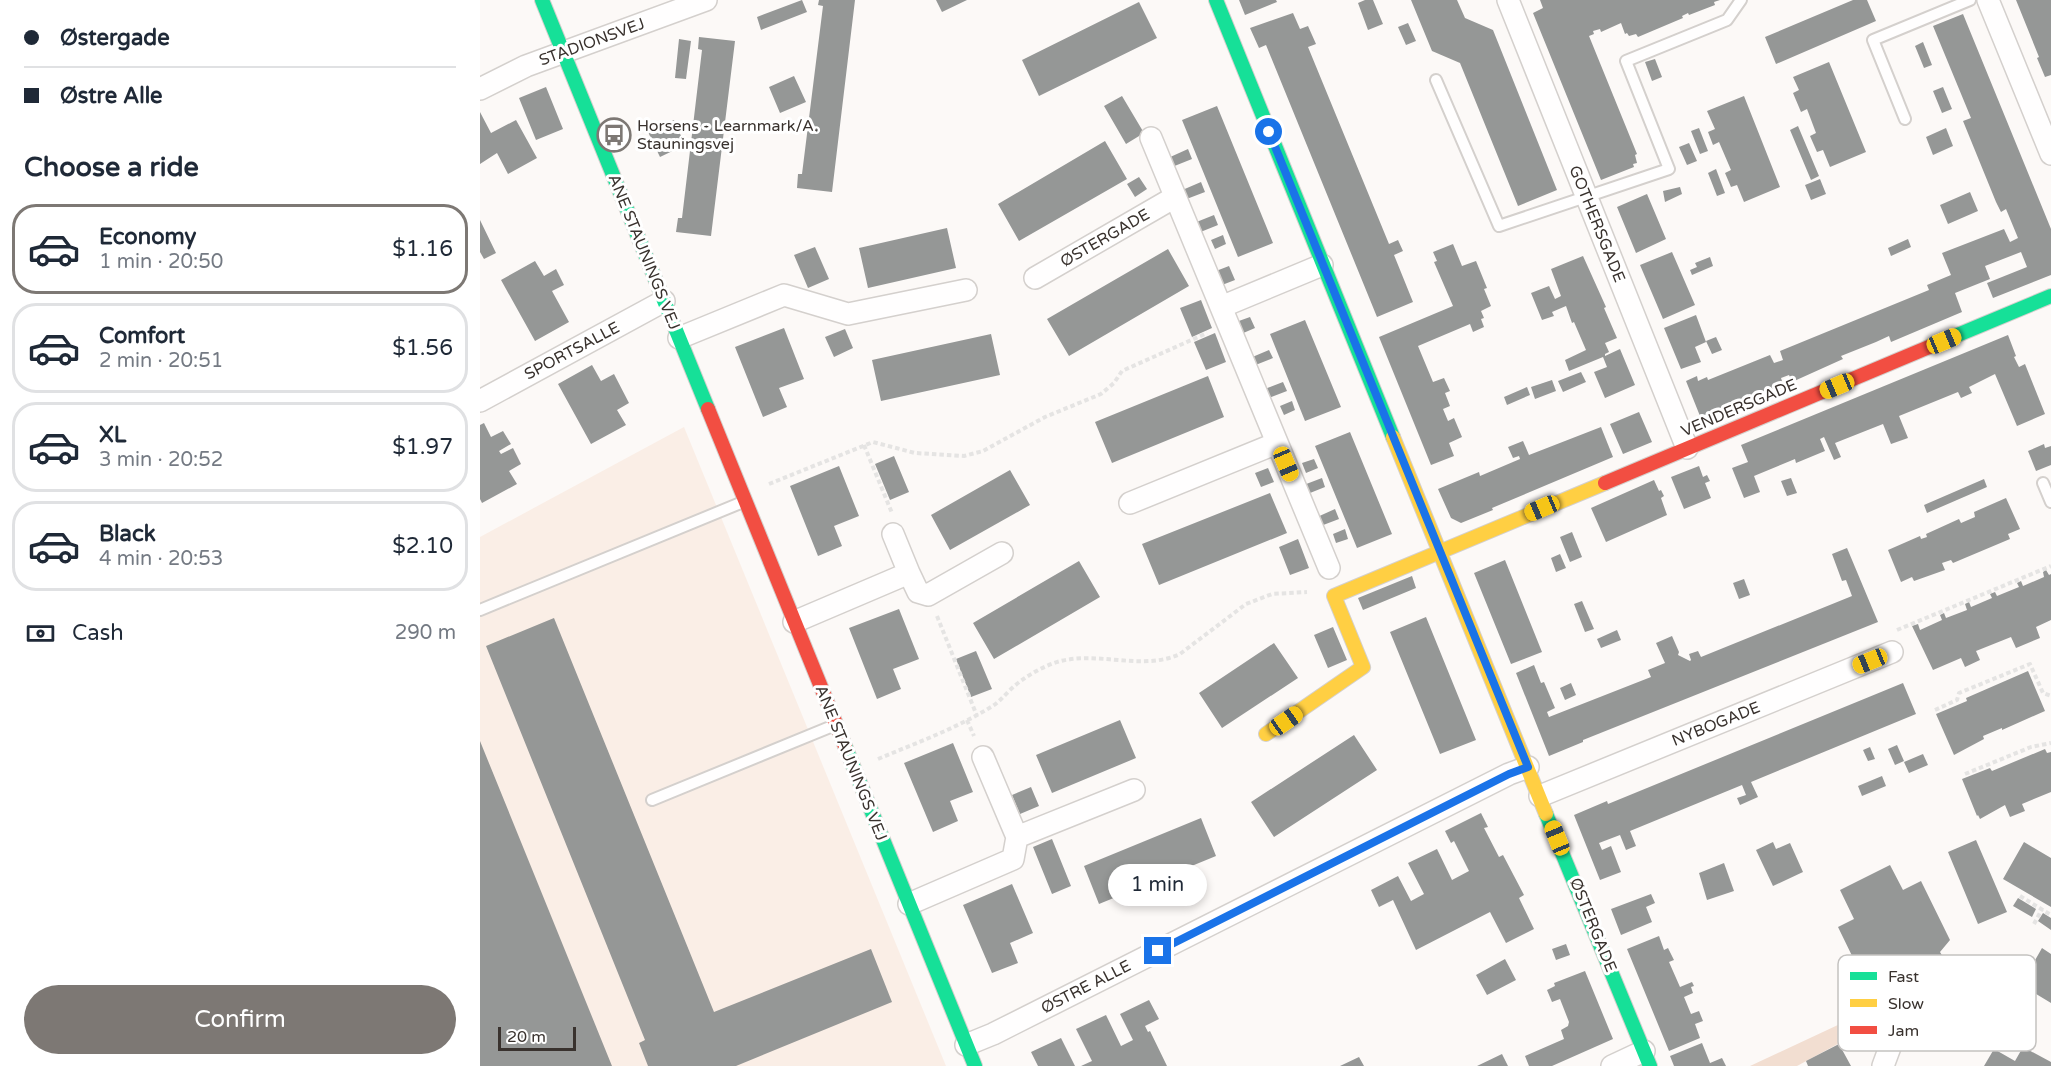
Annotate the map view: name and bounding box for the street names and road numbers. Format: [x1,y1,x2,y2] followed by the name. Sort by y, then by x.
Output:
[536,14,648,70] street label: STADIONSVEJ
[1564,163,1630,285] street label: GOTHERSGADE
[604,171,684,333] street label: ANE STAUNINGS VEJ
[1057,204,1153,272] street label: ØSTERGADE
[521,317,623,385] street label: SPORTSALLE
[1678,375,1800,441] street label: VENDERSGADE
[811,682,891,844] street label: ANE STAUNINGS VEJ
[1669,697,1763,751] street label: NYBOGADE
[1565,875,1621,975] street label: ØSTERGADE
[1038,956,1134,1018] street label: ØSTRE ALLE

